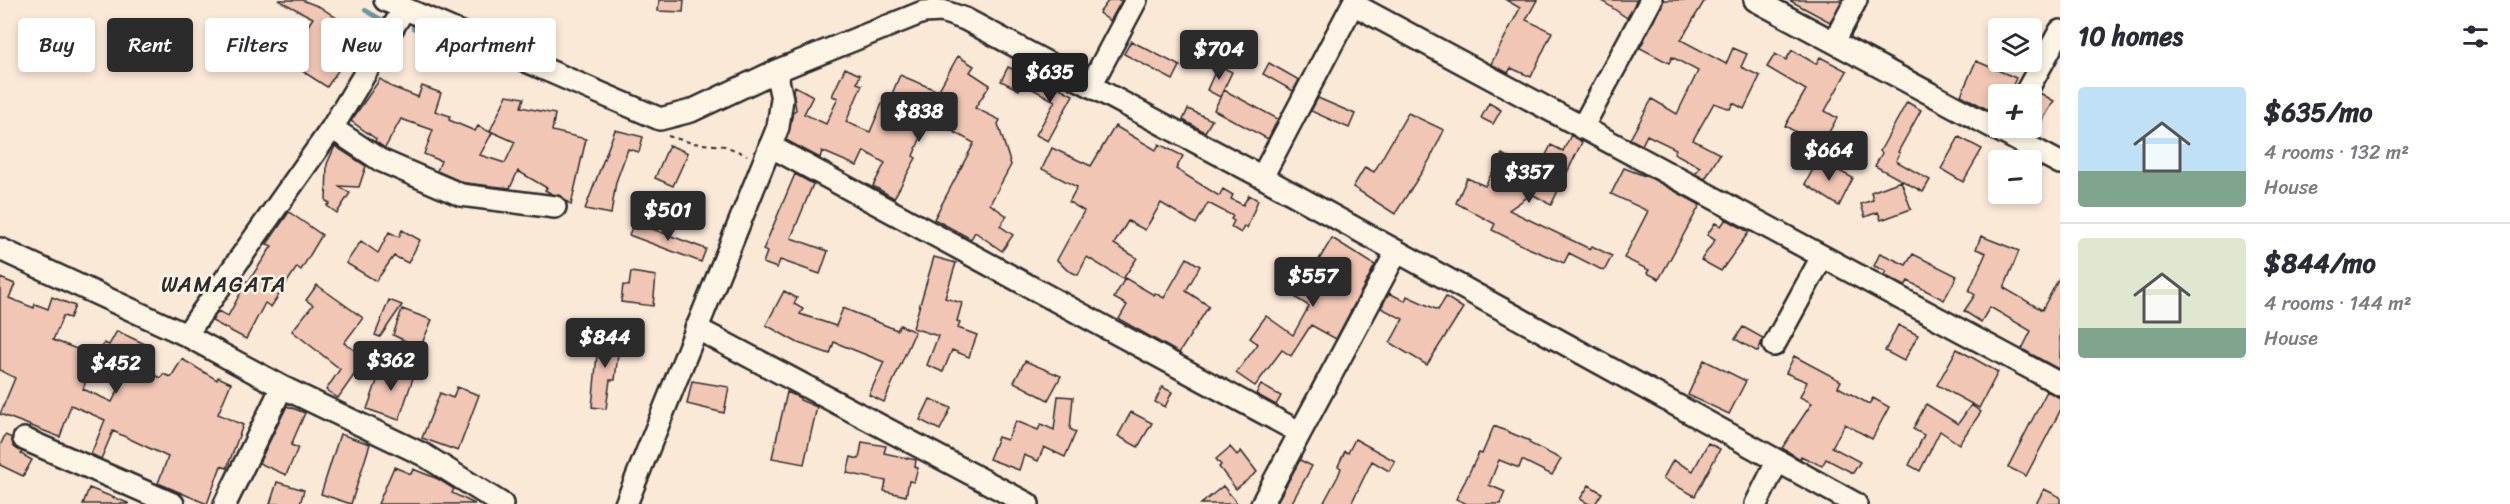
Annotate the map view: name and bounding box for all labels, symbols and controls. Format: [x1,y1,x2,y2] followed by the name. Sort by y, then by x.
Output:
[2078,13,2183,59] text: 10 homes
[18,18,95,72] chip: Buy
[107,18,193,72] chip: Rent
[205,18,309,72] chip: Filters
[321,18,403,72] chip: New
[415,18,556,72] chip: Apartment
[1988,18,2042,204] map controls
[1988,18,2042,72] button: layers
[2459,20,2492,53] icon: filters
[1183,30,1255,81] pin: $704
[1194,32,1244,67] text: $704
[1014,53,1086,104] pin: $635
[1026,55,1074,90] text: $635
[1988,84,2042,138] button: +
[2264,89,2373,135] text: $635/mo
[883,92,955,143] pin: $838
[895,94,943,129] text: $838
[2126,111,2198,183] icon: home
[1793,131,1865,182] pin: $664
[1805,133,1853,168] text: $664
[2264,135,2409,170] text: 4 rooms · 132 m²
[1988,150,2042,204] button: −
[1493,153,1565,204] pin: $357
[1505,155,1553,190] text: $357
[2264,170,2318,205] text: House
[632,191,704,242] pin: $501
[645,193,691,228] text: $501
[2264,240,2376,286] text: $844/mo
[1277,257,1349,308] pin: $557
[1288,259,1338,294] text: $557
[2126,262,2198,334] icon: home
[161,265,287,304] district label: WAMAGATA
[2264,286,2412,321] text: 4 rooms · 144 m²
[569,318,641,369] pin: $844
[580,320,630,355] text: $844
[2264,321,2318,356] text: House
[355,341,427,392] pin: $362
[367,343,415,378] text: $362
[80,344,152,395] pin: $452
[91,346,141,381] text: $452

